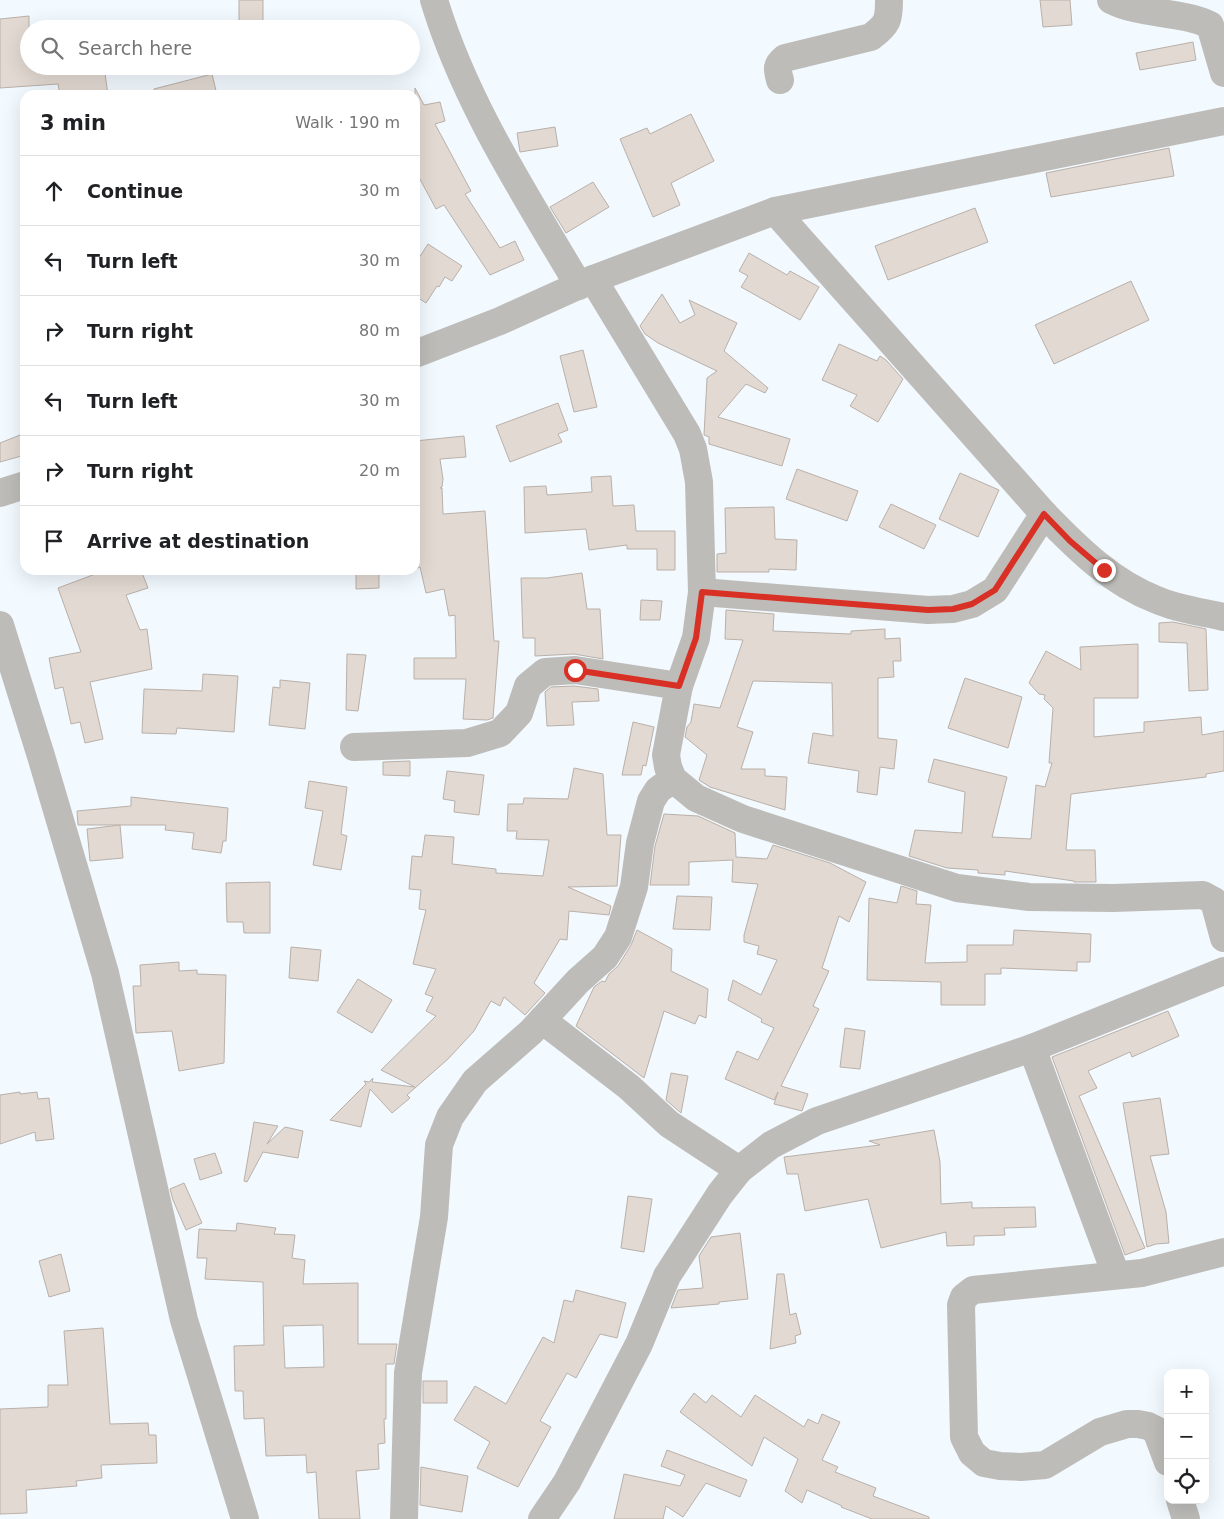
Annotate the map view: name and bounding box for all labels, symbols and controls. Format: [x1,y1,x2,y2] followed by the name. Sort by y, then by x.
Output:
[20,20,420,75] search box
[38,34,66,62] icon: search
[78,37,192,59] text: Search here
[40,111,106,135] text: 3 min
[295,113,400,132] text: Walk · 190 m
[40,177,68,205] icon: ahead
[87,180,183,202] text: Continue
[359,181,400,200] text: 30 m
[40,247,68,275] icon: left
[87,250,178,272] text: Turn left
[359,251,400,270] text: 30 m
[40,317,68,345] icon: right
[87,320,193,342] text: Turn right
[359,321,400,340] text: 80 m
[40,387,68,415] icon: left
[87,390,178,412] text: Turn left
[359,391,400,410] text: 30 m
[40,457,68,485] icon: right
[87,460,193,482] text: Turn right
[359,461,400,480] text: 20 m
[40,527,68,555] icon: arrive
[87,530,309,552] text: Arrive at destination
[1093,559,1116,582] route end
[564,659,587,682] route start
[1164,1369,1209,1504] map controls
[1164,1369,1209,1414] button: +
[1164,1414,1209,1459] button: −
[1164,1459,1209,1504] button: locate

